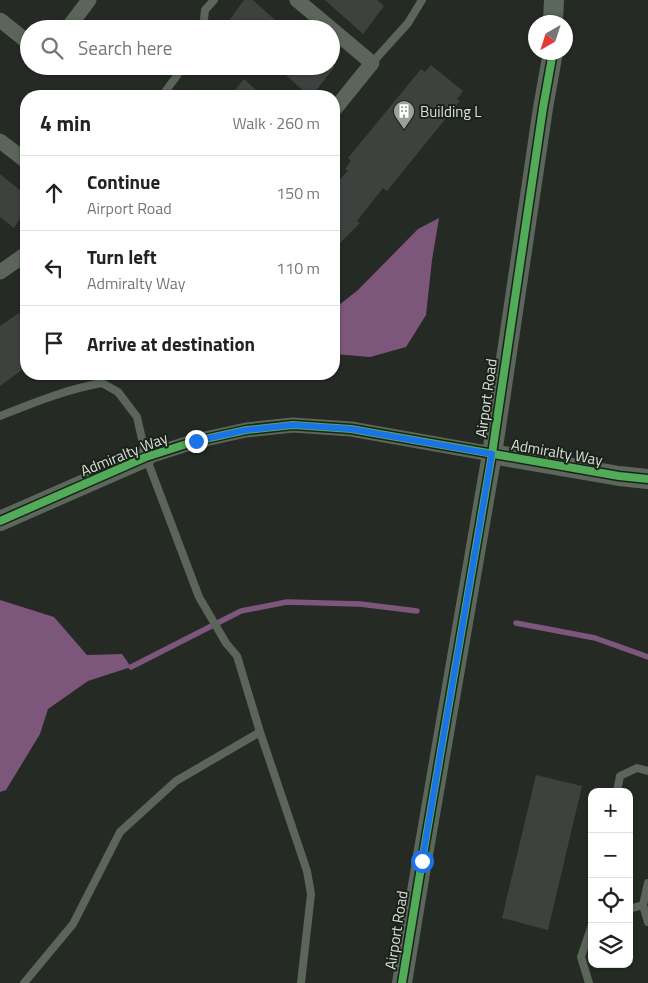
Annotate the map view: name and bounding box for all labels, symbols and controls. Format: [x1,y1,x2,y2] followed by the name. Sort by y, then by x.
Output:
[528,15,573,60] north arrow
[20,20,340,75] search box
[78,33,172,62] text: Search here
[38,34,66,62] icon: search
[392,99,416,130] building icon: Building L
[420,100,481,123] place label: Building L
[40,107,91,139] text: 4 min
[232,111,320,135] text: Walk · 260 m
[87,167,160,196] text: Continue
[40,179,68,207] icon: ahead
[276,181,320,205] text: 150 m
[87,196,172,220] text: Airport Road
[87,242,157,271] text: Turn left
[40,254,68,282] icon: left
[276,256,320,280] text: 110 m
[87,271,186,295] text: Admiralty Way
[40,329,68,357] icon: arrive
[87,329,255,358] text: Arrive at destination
[469,357,503,439] street label: Airport Road
[77,426,171,482] street label: Admiralty Way
[185,430,208,453] route end
[510,433,604,471] street label: Admiralty Way
[588,788,633,968] map controls
[588,788,633,833] button: +
[588,833,633,878] button: −
[411,850,434,873] route start
[588,878,633,923] button: locate
[378,889,414,971] street label: Airport Road
[588,923,633,968] button: layers

